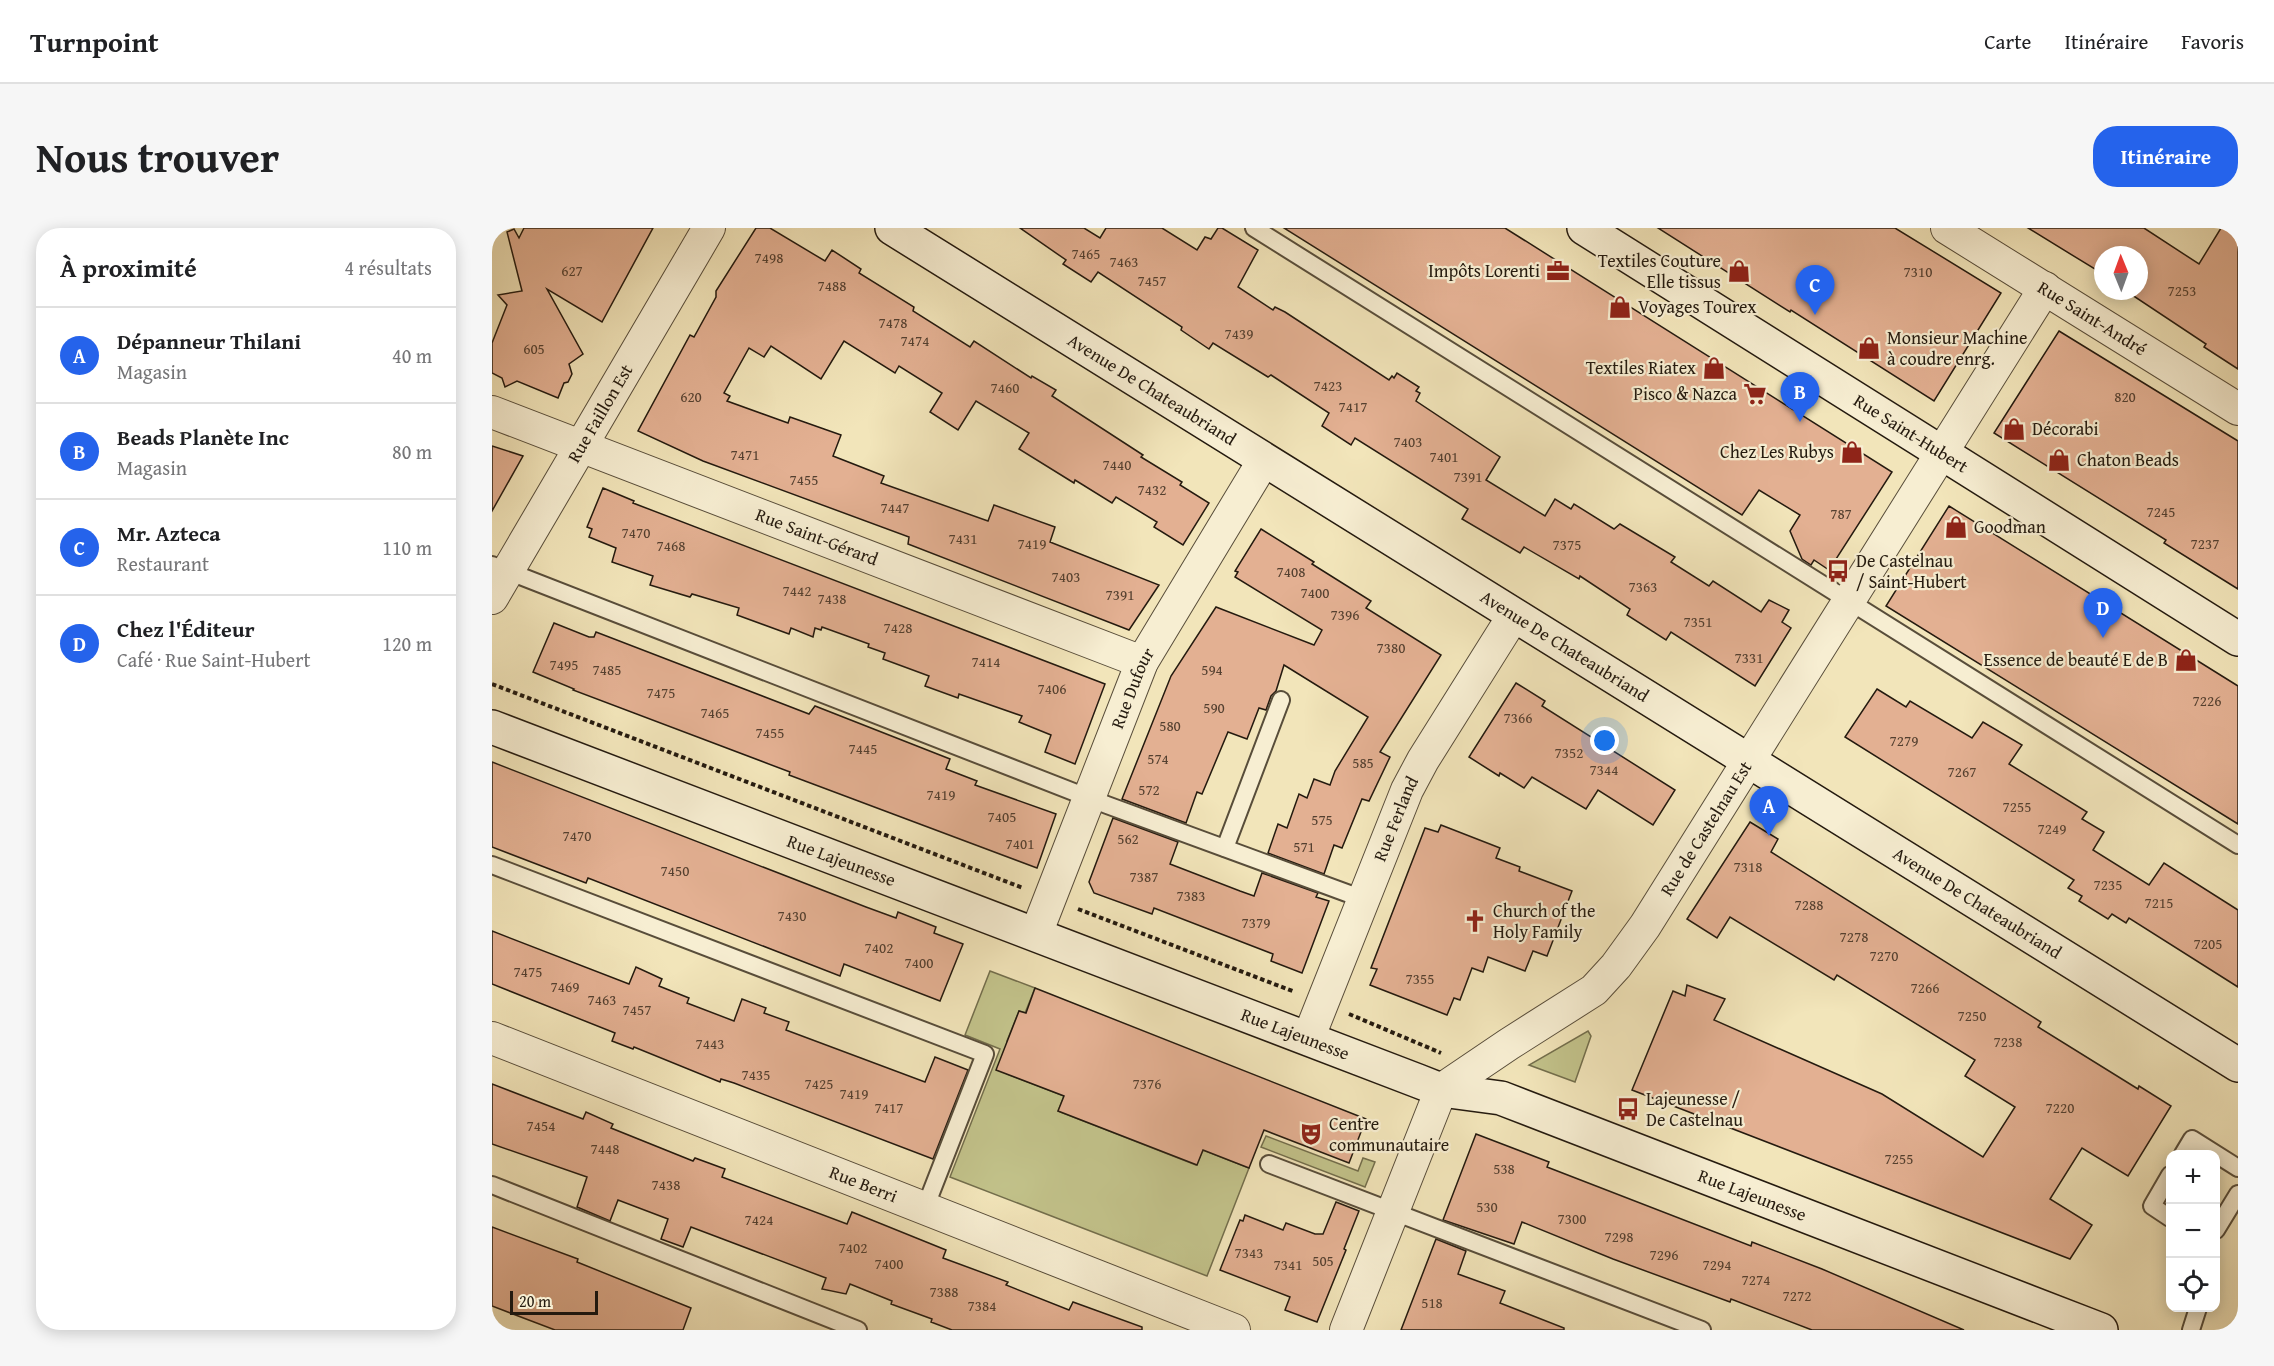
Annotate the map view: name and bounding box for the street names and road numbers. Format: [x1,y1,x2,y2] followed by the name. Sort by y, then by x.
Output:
[2033,274,2152,362] street label: Rue Saint-André
[1063,326,1242,452] street label: Avenue De Chateaubriand
[560,358,640,468] street label: Rue Faillon Est
[1849,387,1974,480] street label: Rue Saint-Hubert
[752,501,883,572] street label: Rue Saint-Gérard
[1475,583,1655,709] street label: Avenue De Chateaubriand
[1103,642,1161,733] street label: Rue Dufour
[1653,755,1759,901] street label: Rue de Castelnau Est
[1366,771,1425,865] street label: Rue Ferland
[783,827,900,893] street label: Rue Lajeunesse
[1888,840,2067,965] street label: Avenue De Chateaubriand
[1237,1001,1354,1067] street label: Rue Lajeunesse
[825,1158,902,1209] street label: Rue Berri
[1694,1162,1811,1228] street label: Rue Lajeunesse

